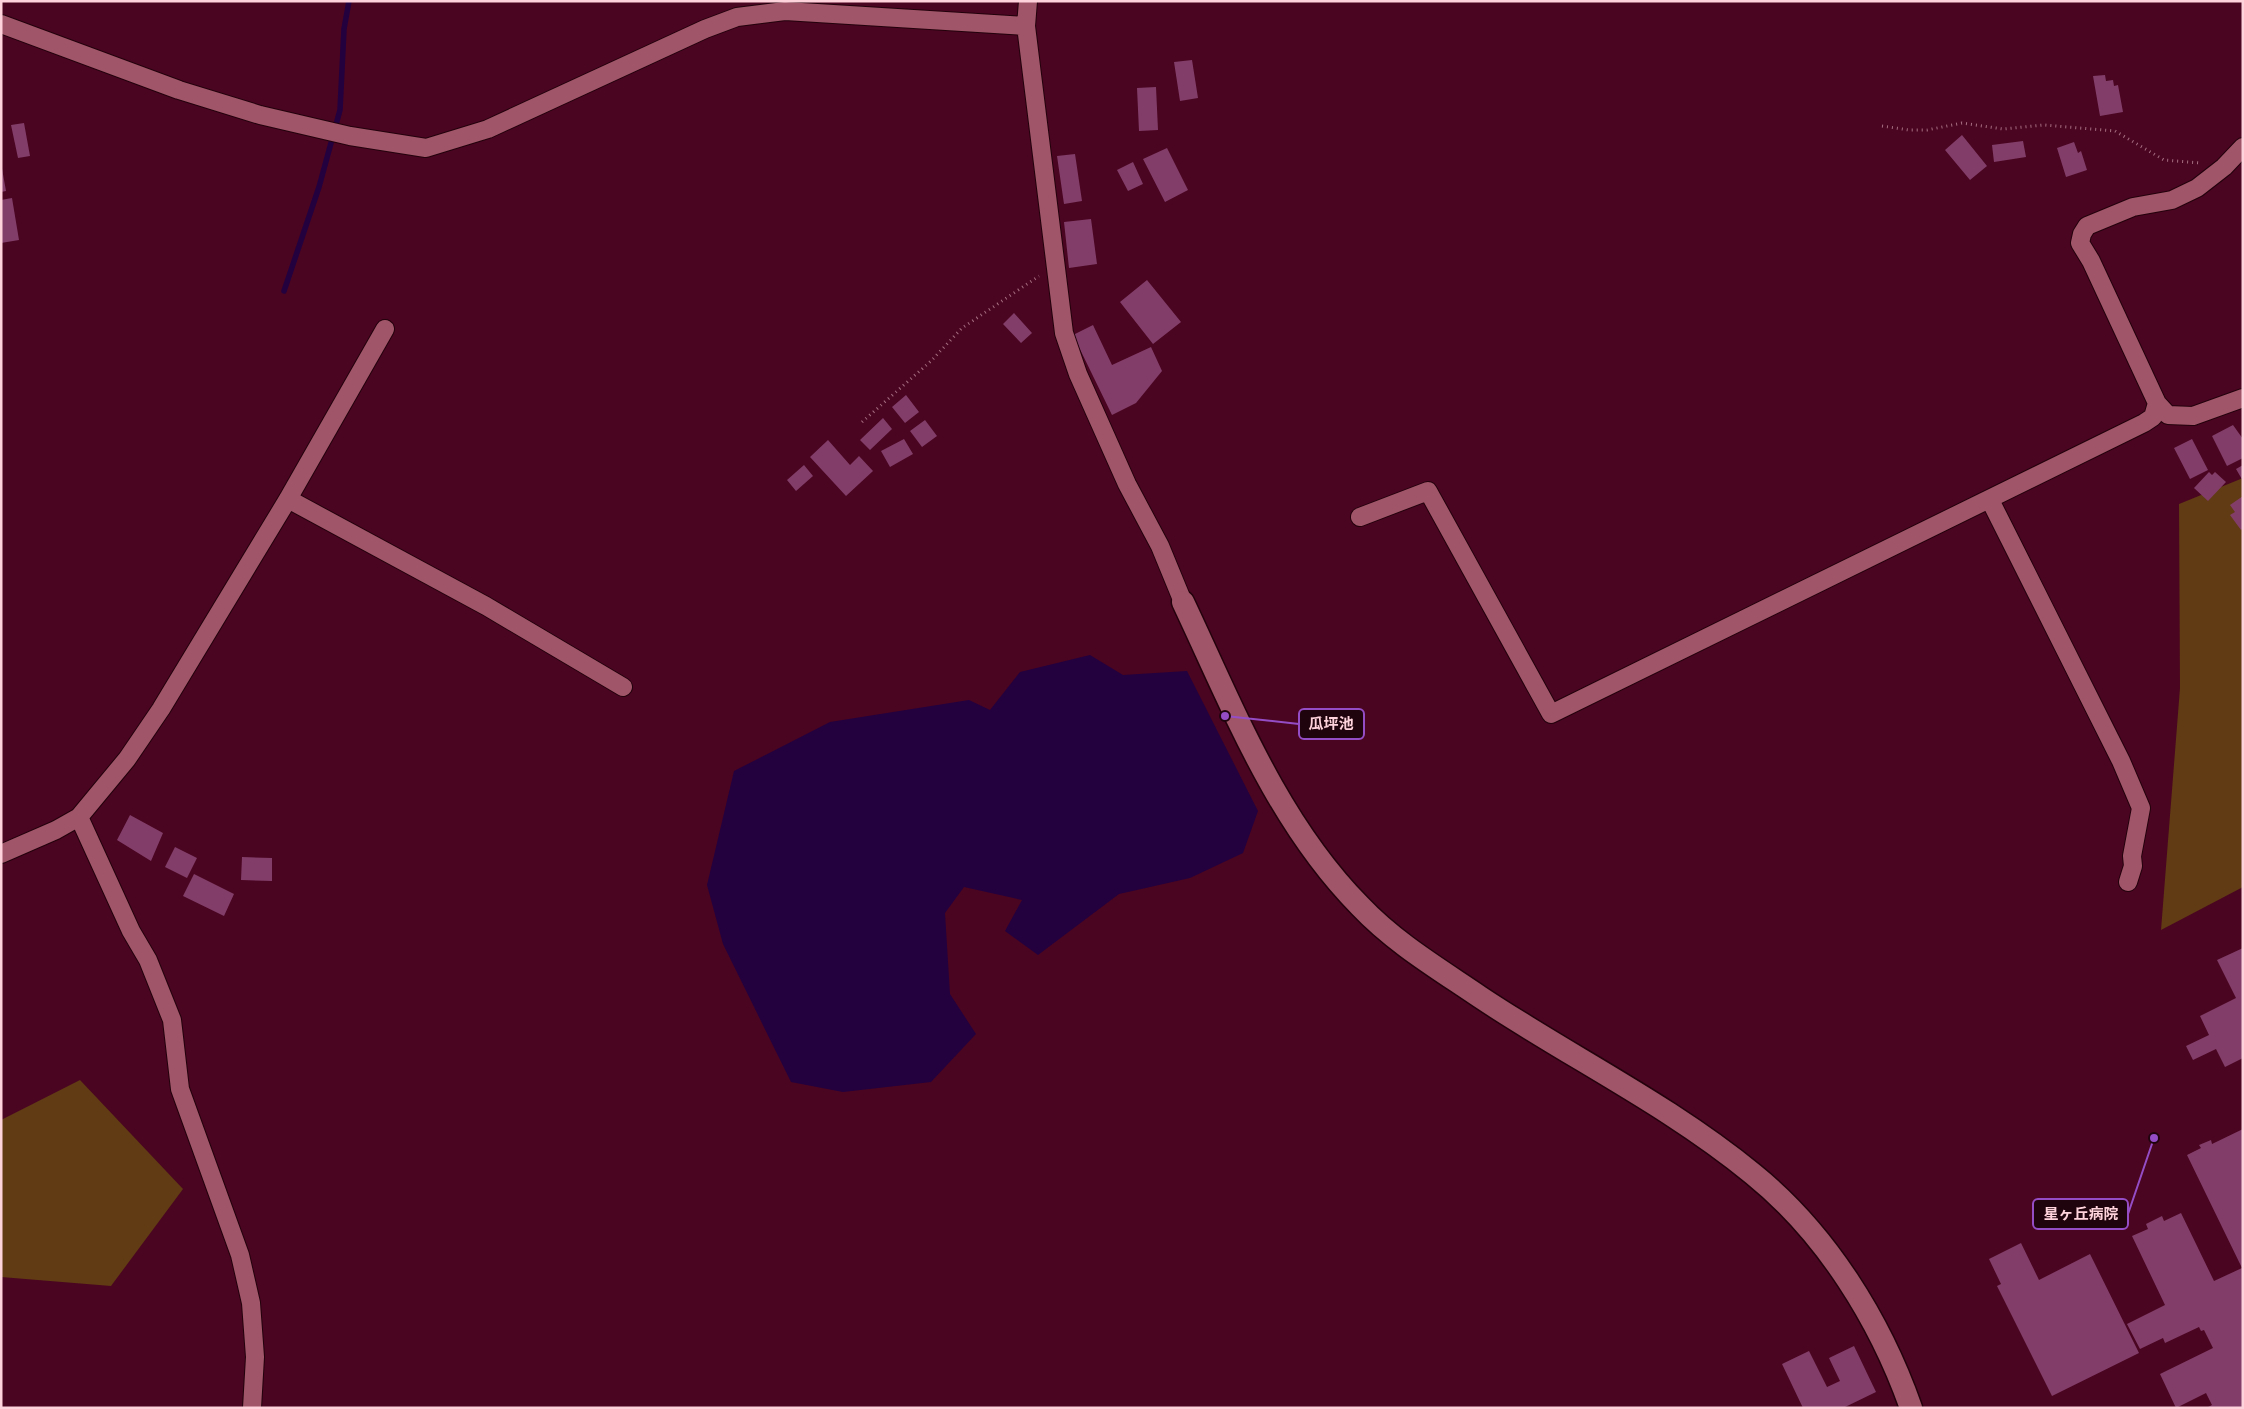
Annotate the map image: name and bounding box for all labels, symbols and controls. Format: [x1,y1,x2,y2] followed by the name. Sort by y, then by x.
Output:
[1299,709,1364,739] callout: 瓜坪池
[1308,714,1354,733] text: 瓜坪池
[2033,1199,2128,1229] callout: 星ヶ丘病院
[2043,1204,2119,1223] text: 星ヶ丘病院

